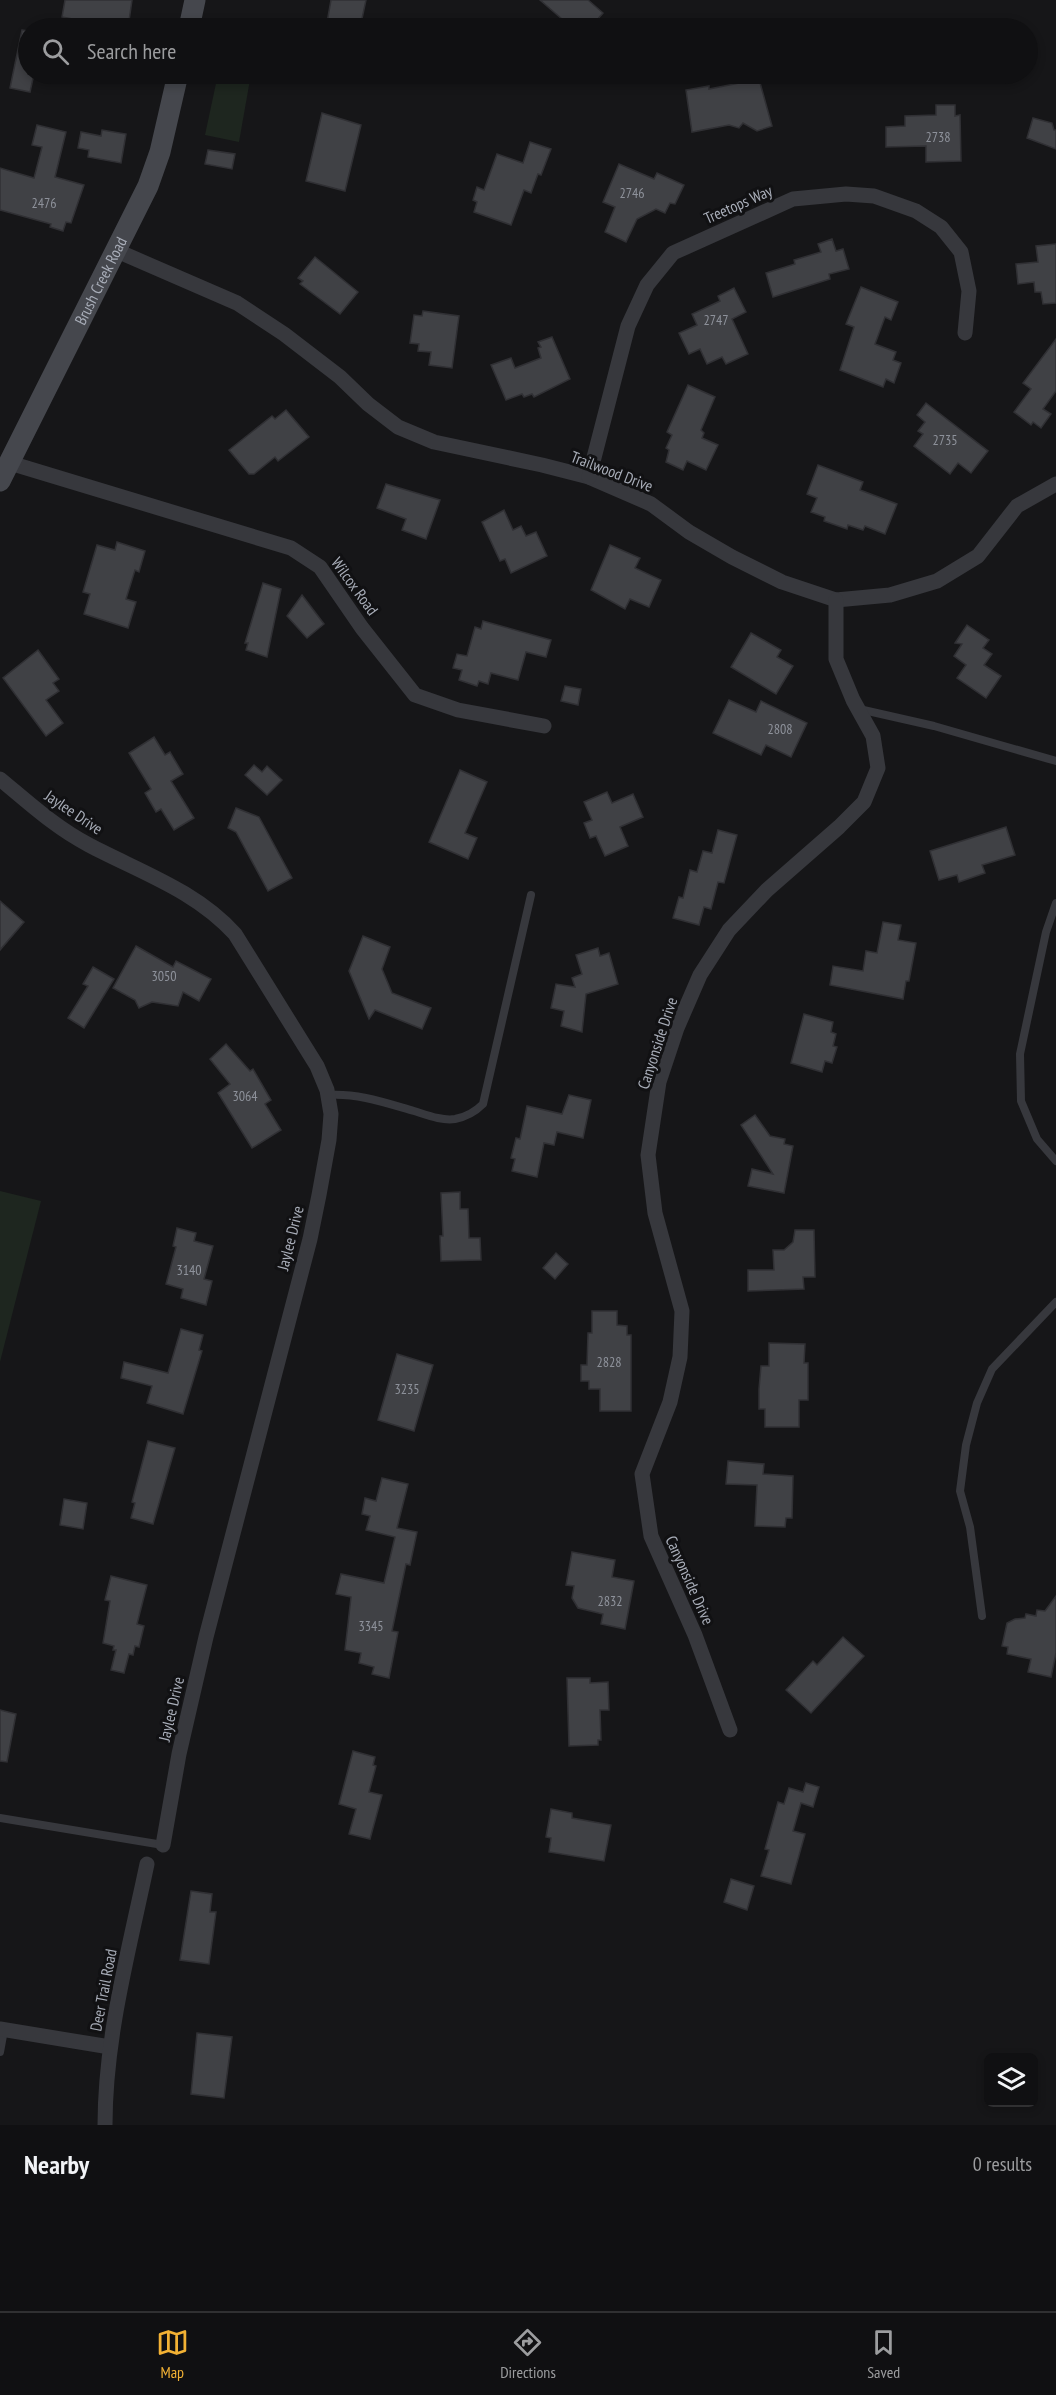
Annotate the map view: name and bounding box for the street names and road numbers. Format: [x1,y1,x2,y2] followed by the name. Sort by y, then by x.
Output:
[701,180,775,228] street label: Treetops Way
[70,233,131,328] street label: Brush Creek Road
[568,446,656,496] street label: Trailwood Drive
[327,553,383,619] street label: Wilcox Road
[40,785,107,839] street label: Jaylee Drive
[633,995,681,1091] street label: Canyonside Drive
[272,1204,308,1273] street label: Jaylee Drive
[661,1532,719,1628] street label: Canyonside Drive
[154,1675,188,1744] street label: Jaylee Drive
[85,1947,121,2033] street label: Deer Trail Road

